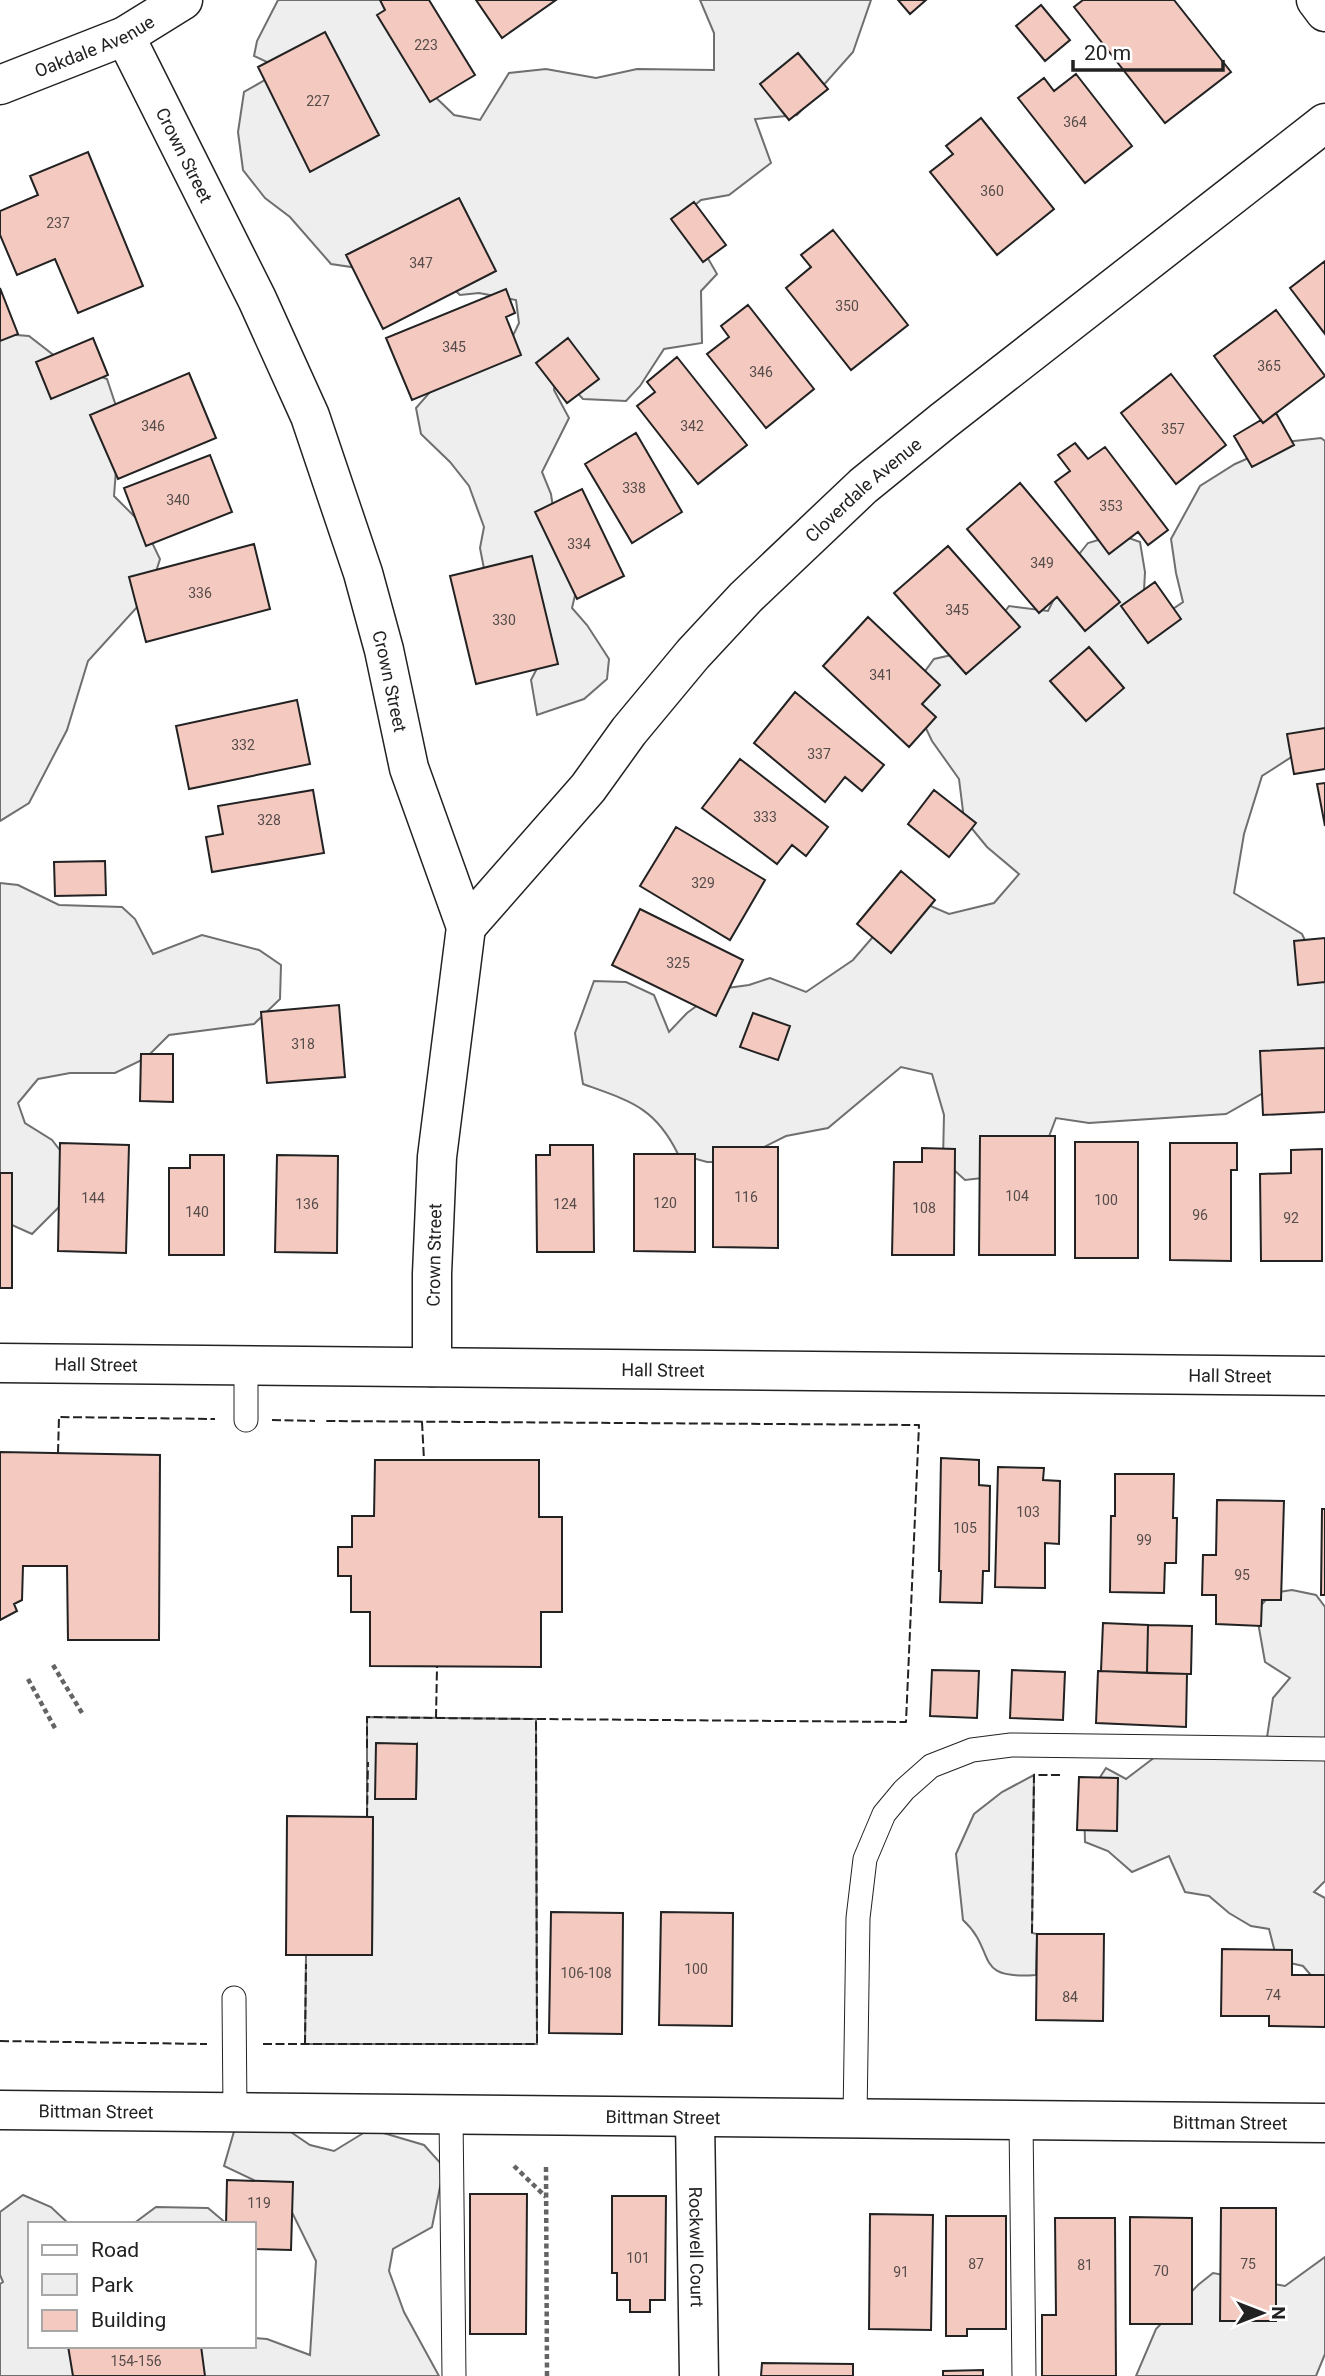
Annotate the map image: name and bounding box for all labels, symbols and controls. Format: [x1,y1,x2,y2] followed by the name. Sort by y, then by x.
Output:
[31,10,158,81] street label: Oakdale Avenue
[1073,28,1224,72] scale bar
[414,37,438,53] house number: 223
[1084,41,1131,65] text: 20 m
[306,93,330,109] house number: 227
[152,104,217,206] street label: Crown Street
[1063,114,1087,130] house number: 364
[980,183,1004,199] house number: 360
[46,215,70,231] house number: 237
[409,255,433,271] house number: 347
[835,298,859,314] house number: 350
[442,339,466,355] house number: 345
[1257,358,1281,374] house number: 365
[749,364,773,380] house number: 346
[141,418,165,434] house number: 346
[680,418,704,434] house number: 342
[1161,421,1185,437] house number: 357
[800,433,925,546] street label: Cloverdale Avenue
[622,480,646,496] house number: 338
[166,492,190,508] house number: 340
[1099,498,1123,514] house number: 353
[567,536,591,552] house number: 334
[1030,555,1054,571] house number: 349
[188,585,212,601] house number: 336
[945,602,969,618] house number: 345
[492,612,516,628] house number: 330
[369,628,412,734] street label: Crown Street
[869,667,893,683] house number: 341
[231,737,255,753] house number: 332
[807,746,831,762] house number: 337
[753,809,777,825] house number: 333
[257,812,281,828] house number: 328
[691,875,715,891] house number: 329
[666,955,690,971] house number: 325
[291,1036,315,1052] house number: 318
[1005,1188,1029,1204] house number: 104
[734,1189,758,1205] house number: 116
[81,1190,105,1206] house number: 144
[1094,1192,1118,1208] house number: 100
[653,1195,677,1211] house number: 120
[295,1196,319,1212] house number: 136
[553,1196,577,1212] house number: 124
[912,1200,936,1216] house number: 108
[423,1203,445,1307] street label: Crown Street
[185,1204,209,1220] house number: 140
[1192,1207,1208,1223] house number: 96
[1283,1210,1299,1226] house number: 92
[54,1353,138,1375] street label: Hall Street
[621,1359,705,1380] street label: Hall Street
[1188,1364,1272,1386] street label: Hall Street
[1016,1504,1040,1520] house number: 103
[953,1520,977,1536] house number: 105
[1136,1532,1152,1548] house number: 99
[1234,1567,1250,1583] house number: 95
[684,1961,708,1977] house number: 100
[560,1965,612,1981] house number: 106-108
[1265,1987,1281,2003] house number: 74
[1062,1989,1078,2005] house number: 84
[38,2100,154,2122] street label: Bittman Street
[605,2105,721,2128] street label: Bittman Street
[1172,2111,1288,2133] street label: Bittman Street
[686,2187,708,2308] street label: Rockwell Court
[247,2195,271,2211] house number: 119
[28,2222,256,2348] legend
[91,2238,139,2262] text: Road
[626,2250,650,2266] house number: 101
[968,2256,984,2272] house number: 87
[1240,2256,1256,2272] house number: 75
[1077,2257,1093,2273] house number: 81
[1153,2263,1169,2279] house number: 70
[893,2264,909,2280] house number: 91
[91,2273,134,2297] text: Park
[1227,2278,1297,2348] north arrow
[1267,2306,1290,2320] text: N
[91,2308,166,2332] text: Building
[110,2353,162,2369] house number: 154-156

